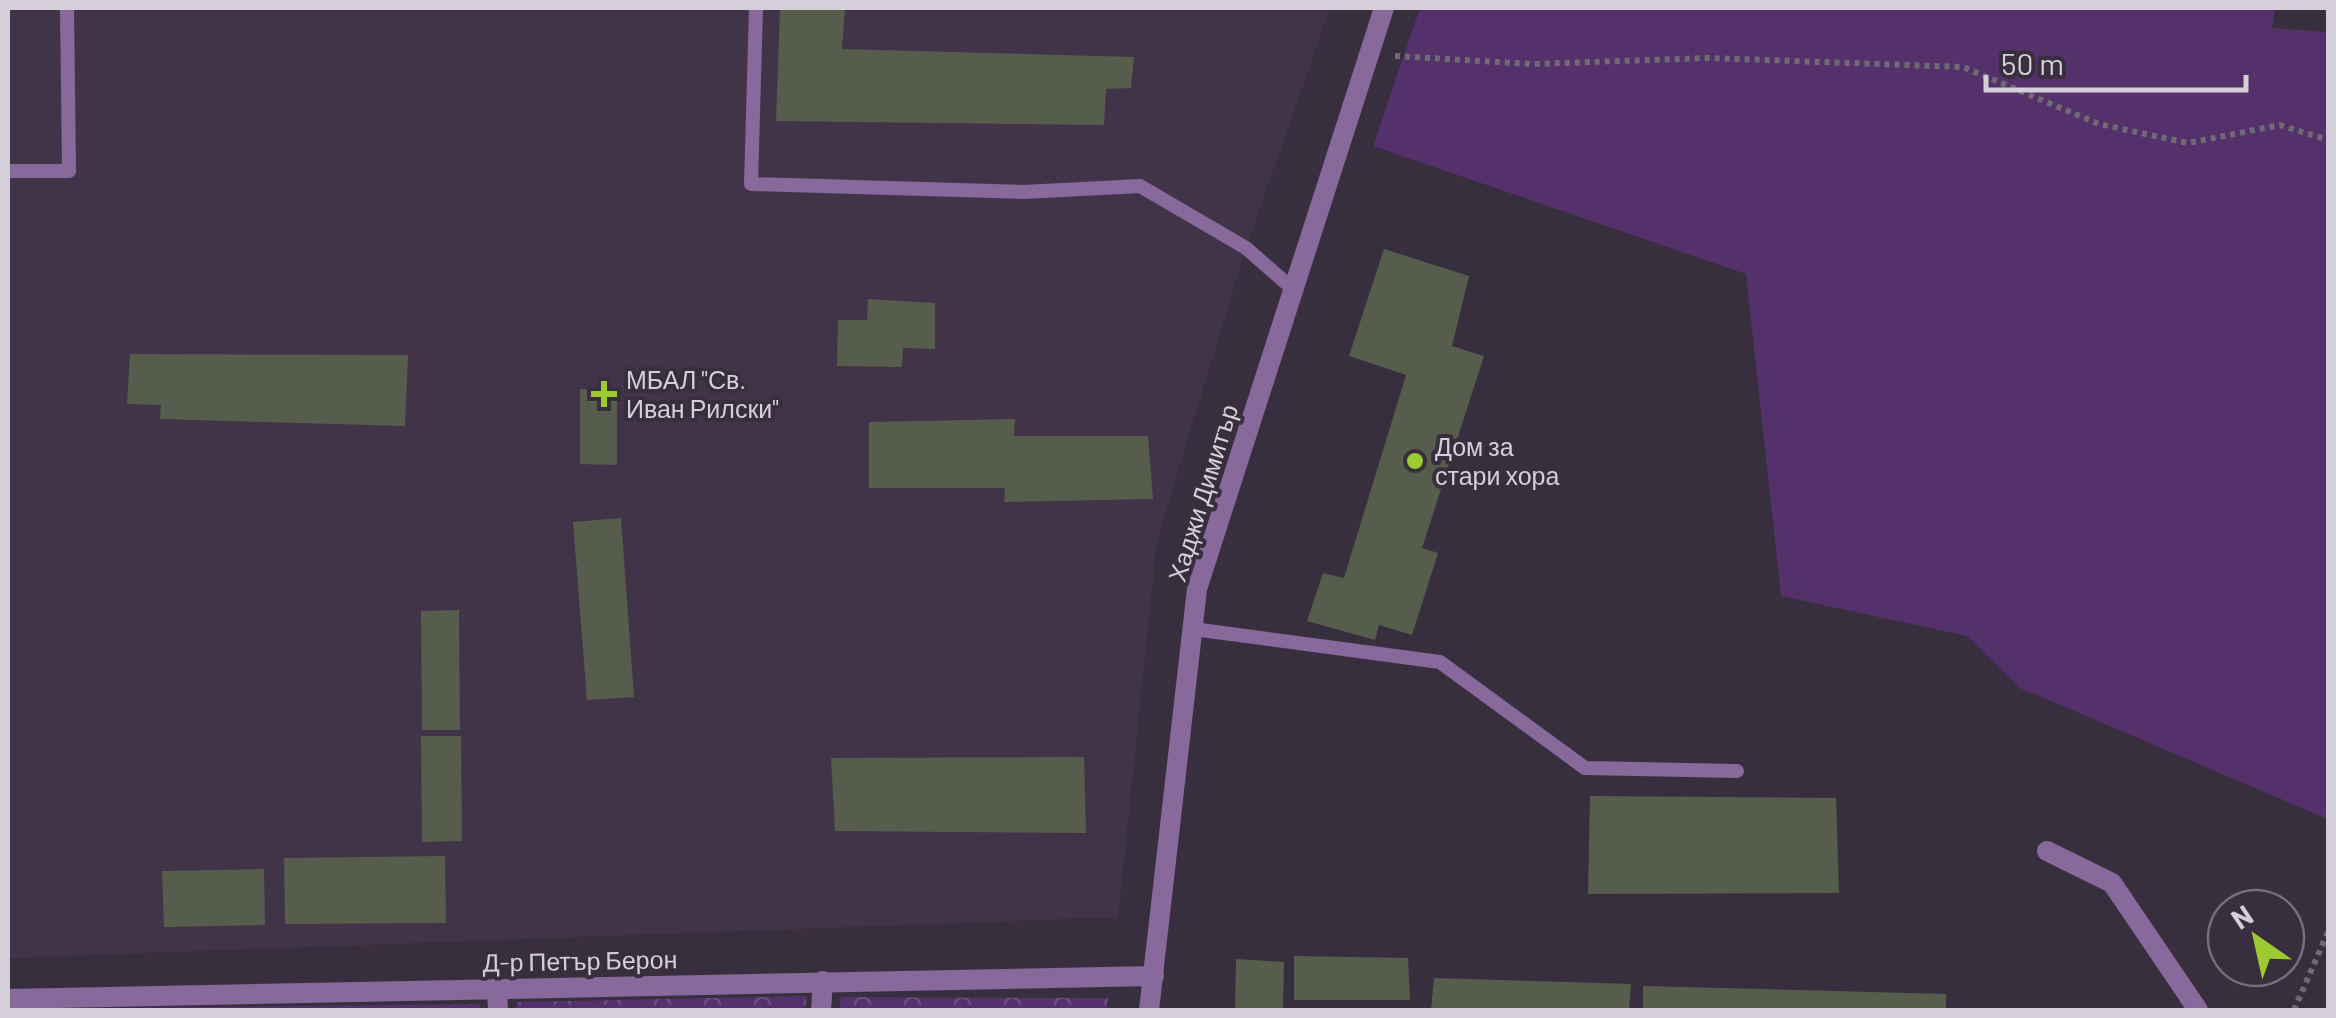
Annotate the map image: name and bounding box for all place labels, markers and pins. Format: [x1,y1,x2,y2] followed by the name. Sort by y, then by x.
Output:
[626,364,779,423] place label: МБАЛ "Св. Иван Рилски"
[591,381,617,407] marker: МБАЛ "Св. Иван Рилски"
[1435,431,1559,490] place label: Дом за стари хора
[1404,450,1426,472] marker: Дом за стари хора

